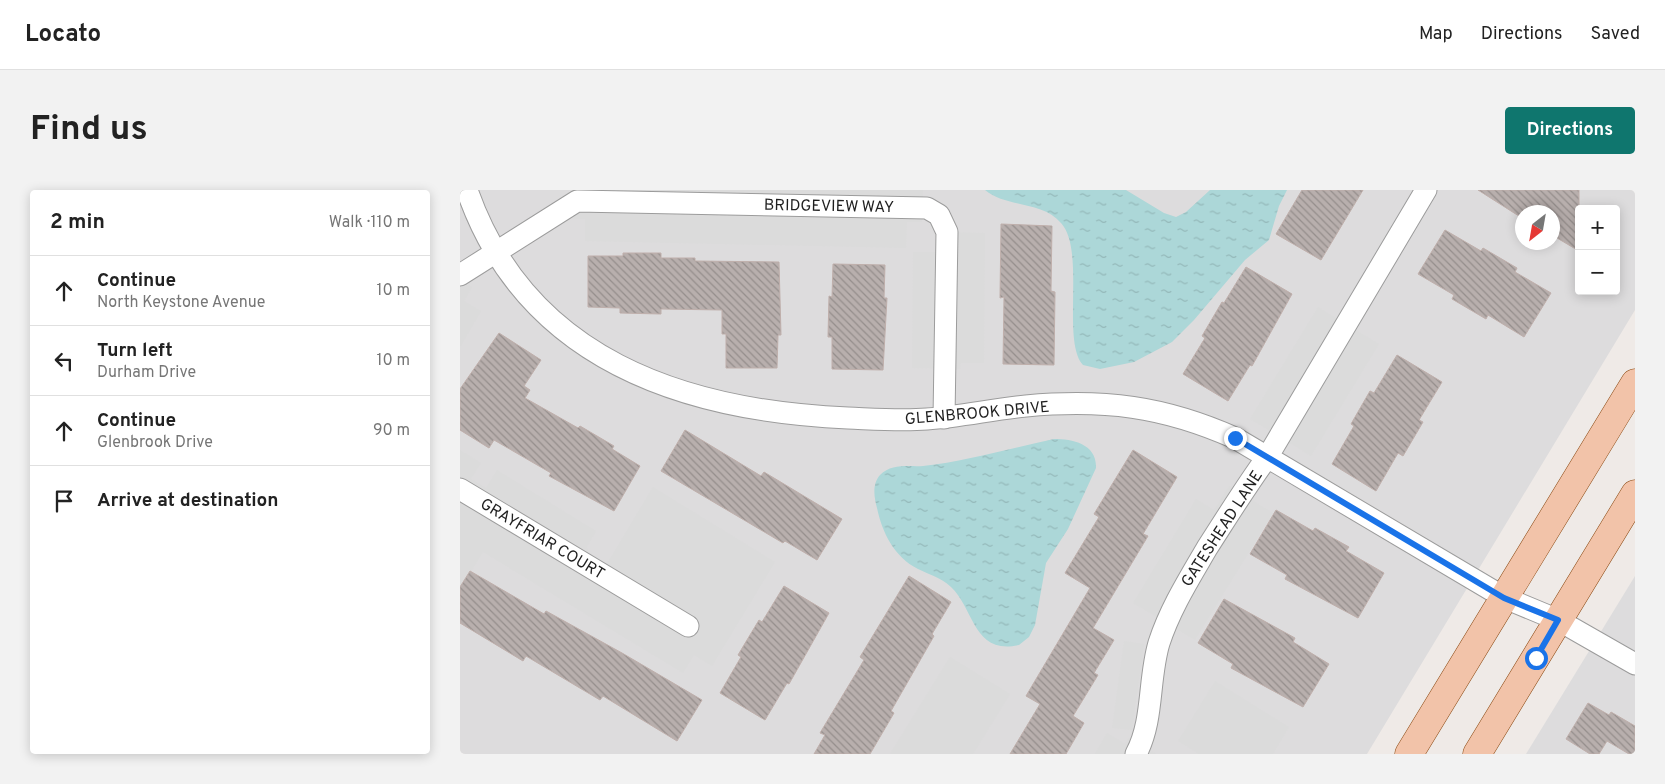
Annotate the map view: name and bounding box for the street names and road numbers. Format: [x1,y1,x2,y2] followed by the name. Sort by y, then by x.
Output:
[764,196,894,218] street label: BRIDGEVIEW WAY
[904,398,1050,430] street label: GLENBROOK DRIVE
[1178,467,1268,591] street label: GATESHEAD LANE
[476,495,608,585] street label: GRAYFRIAR COURT

